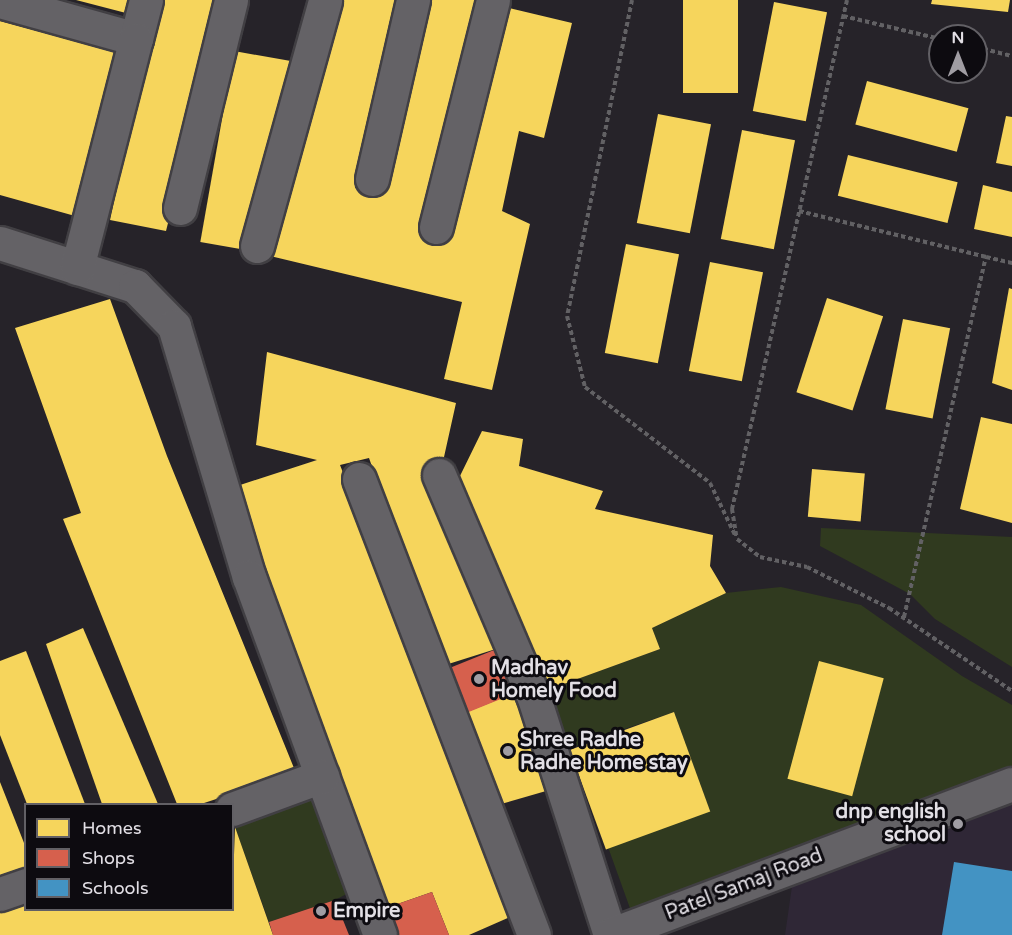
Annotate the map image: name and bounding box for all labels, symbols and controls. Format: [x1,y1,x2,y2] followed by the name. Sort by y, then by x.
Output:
[928,24,988,84] north arrow
[952,28,964,48] text: N
[491,656,617,703] place label: Madhav Homely Food
[472,672,486,686] marker: Madhav Homely Food
[520,728,688,775] place label: Shree Radhe Radhe Home stay
[501,744,515,758] marker: Shree Radhe Radhe Home stay
[836,801,946,848] place label: dnp english school
[24,803,234,911] legend
[82,817,142,839] text: Homes
[951,817,965,831] marker: dnp english school
[662,844,826,926] street label: Patel Samaj Road
[82,847,135,869] text: Shops
[82,877,149,899] text: Schools
[333,899,400,923] place label: Empire
[314,904,328,918] marker: Empire

